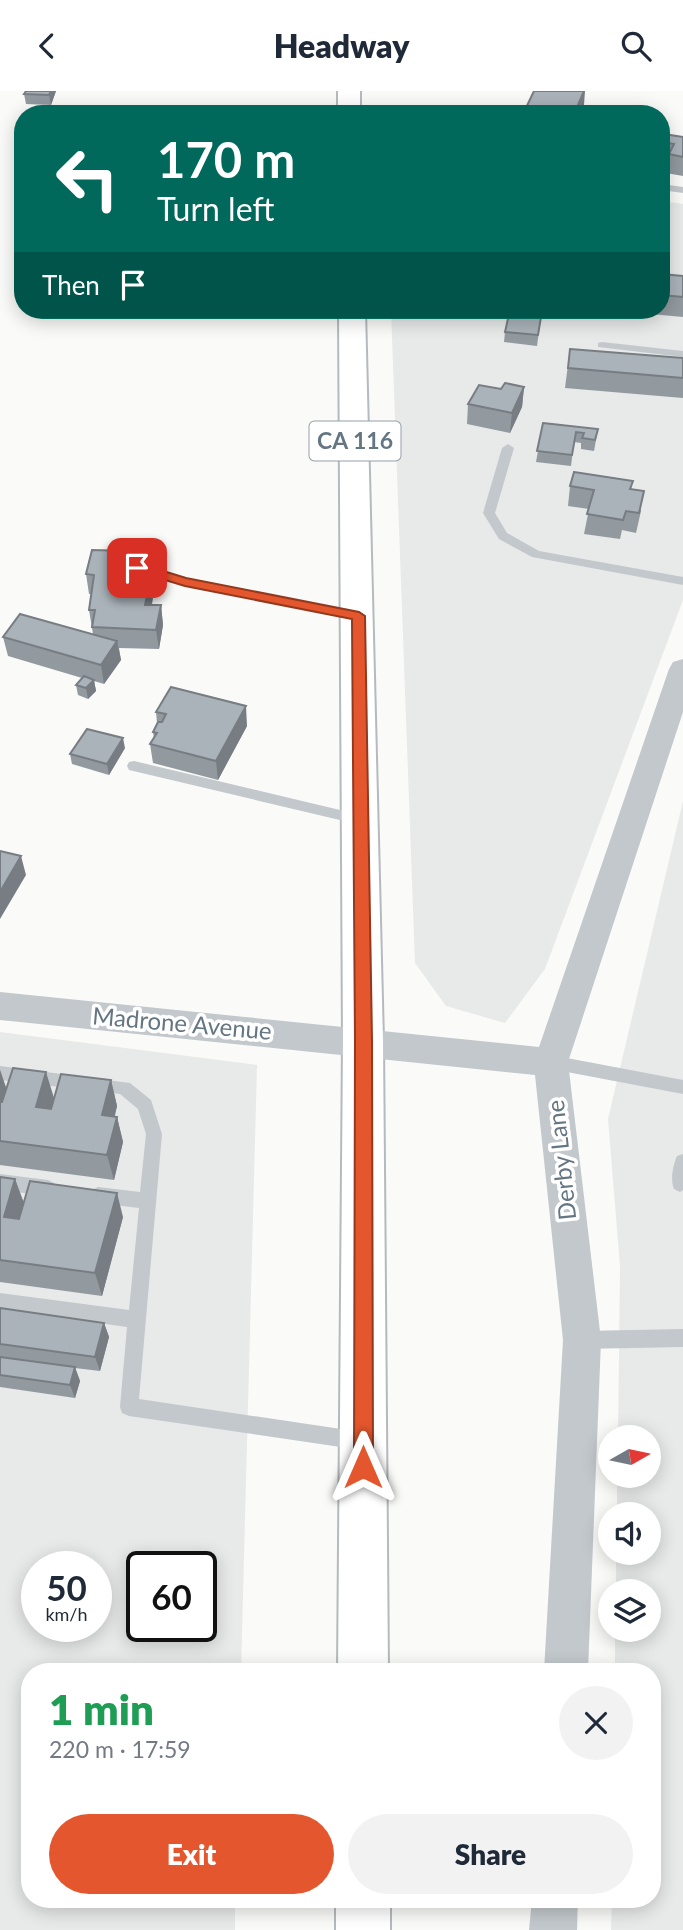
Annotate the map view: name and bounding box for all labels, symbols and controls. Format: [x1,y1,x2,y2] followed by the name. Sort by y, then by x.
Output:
[274,26,409,65] text: Headway
[28,27,66,65] icon: back
[617,27,655,65] icon: search
[157,130,295,188] text: 170 m
[42,133,133,224] icon: left
[157,189,274,228] text: Turn left
[114,266,152,304] icon: arrive
[42,269,100,301] text: Then
[310,421,400,461] road number: CA 116
[107,538,167,598] pin
[118,549,156,587] icon: arrive
[91,1000,273,1045] street label: Madrone Avenue
[540,1099,581,1222] street label: Derby Lane
[598,1425,662,1487] north arrow
[598,1425,661,1642] map controls
[326,1430,400,1504] position arrow
[598,1502,661,1565] button: sound
[126,1551,217,1642] speed limit sign: 60
[46,1566,87,1608] text: 50
[598,1579,661,1642] button: layers
[45,1603,88,1625] text: km/h
[49,1684,154,1734] text: 1 min
[559,1686,633,1760] button: close
[49,1735,191,1763] text: 220 m · 17:59
[49,1814,334,1894] button: Exit
[348,1814,633,1894] button: Share

